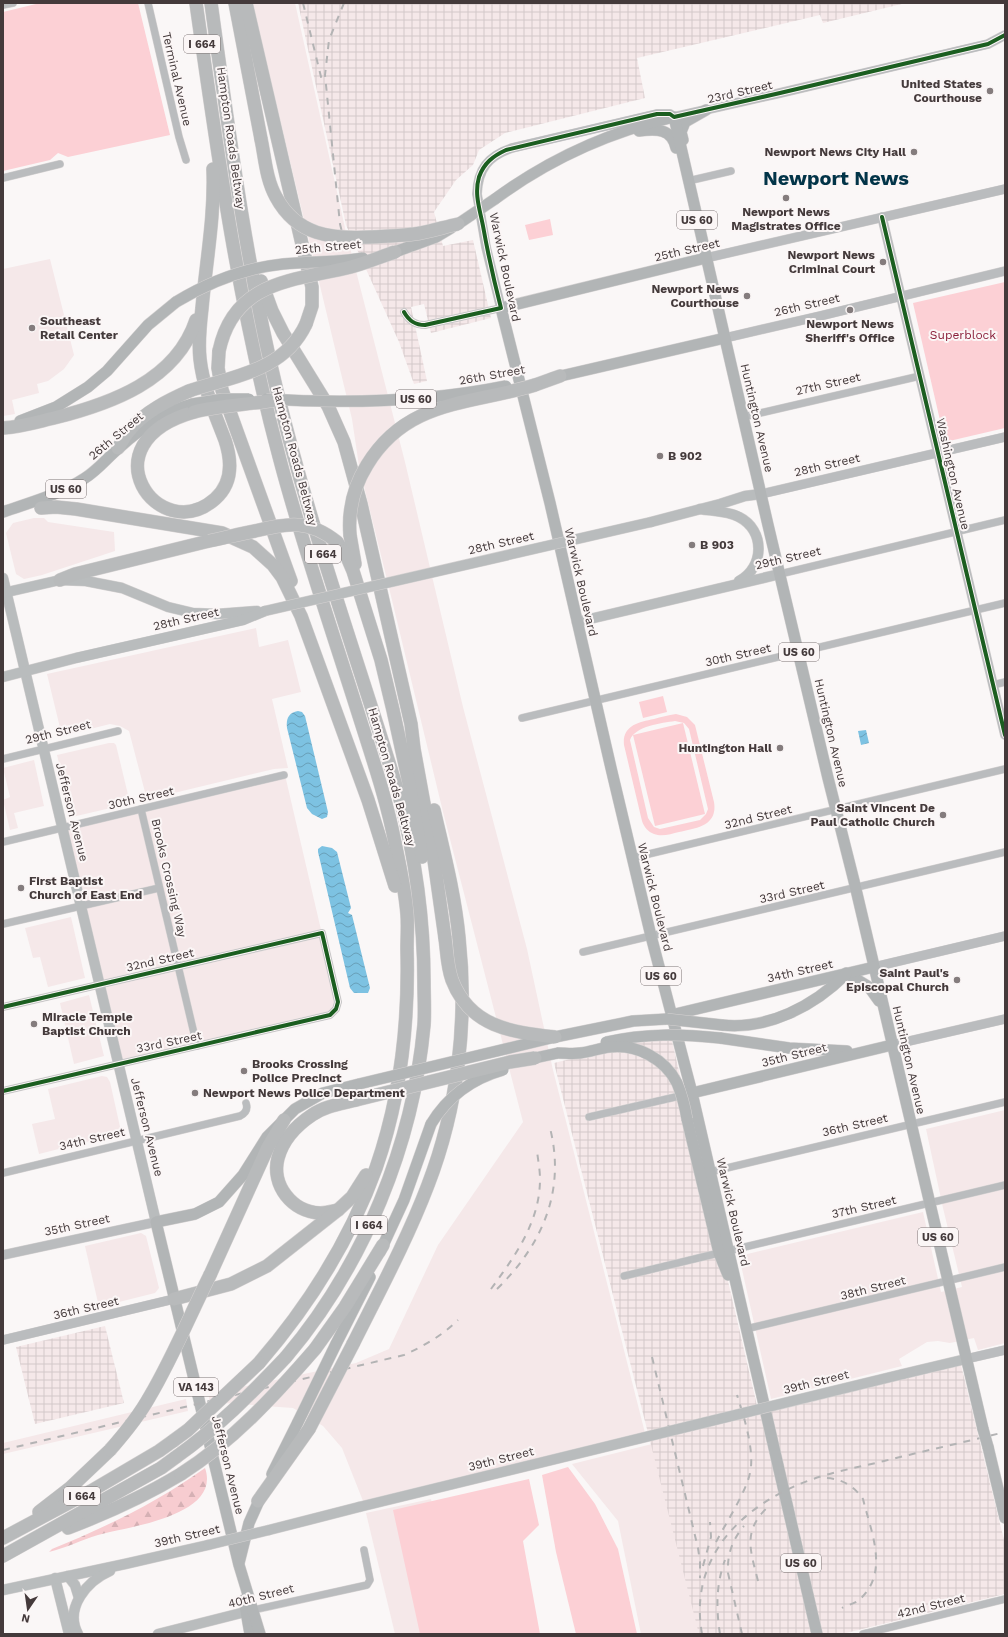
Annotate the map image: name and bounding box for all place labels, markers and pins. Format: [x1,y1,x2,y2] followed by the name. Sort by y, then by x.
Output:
[901,77,983,105] place label: United States Courthouse
[985,86,995,96] marker: United States Courthouse
[764,145,906,159] place label: Newport News City Hall
[909,147,919,157] marker: Newport News City Hall
[781,193,791,203] marker: Newport News Magistrates Office
[731,205,841,233] place label: Newport News Magistrates Office
[787,248,876,276] place label: Newport News Criminal Court
[878,257,888,267] marker: Newport News Criminal Court
[651,282,740,310] place label: Newport News Courthouse
[742,291,752,301] marker: Newport News Courthouse
[845,305,855,315] marker: Newport News Sheriff's Office
[40,314,119,342] place label: Southeast Retail Center
[805,317,895,345] place label: Newport News Sheriff's Office
[27,323,37,333] marker: Southeast Retail Center
[668,449,702,463] place label: B 902
[655,451,665,461] marker: B 902
[700,538,734,552] place label: B 903
[687,540,697,550] marker: B 903
[678,741,772,755] place label: Huntington Hall
[775,743,785,753] marker: Huntington Hall
[811,801,935,829] place label: Saint Vincent De Paul Catholic Church
[938,810,948,820] marker: Saint Vincent De Paul Catholic Church
[29,874,142,902] place label: First Baptist Church of East End
[16,883,26,893] marker: First Baptist Church of East End
[846,966,950,994] place label: Saint Paul's Episcopal Church
[952,975,962,985] marker: Saint Paul's Episcopal Church
[42,1010,133,1038] place label: Miracle Temple Baptist Church
[29,1019,39,1029] marker: Miracle Temple Baptist Church
[252,1057,348,1085] place label: Brooks Crossing Police Precinct
[239,1066,249,1076] marker: Brooks Crossing Police Precinct
[203,1086,406,1100] place label: Newport News Police Department
[190,1088,200,1098] marker: Newport News Police Department

